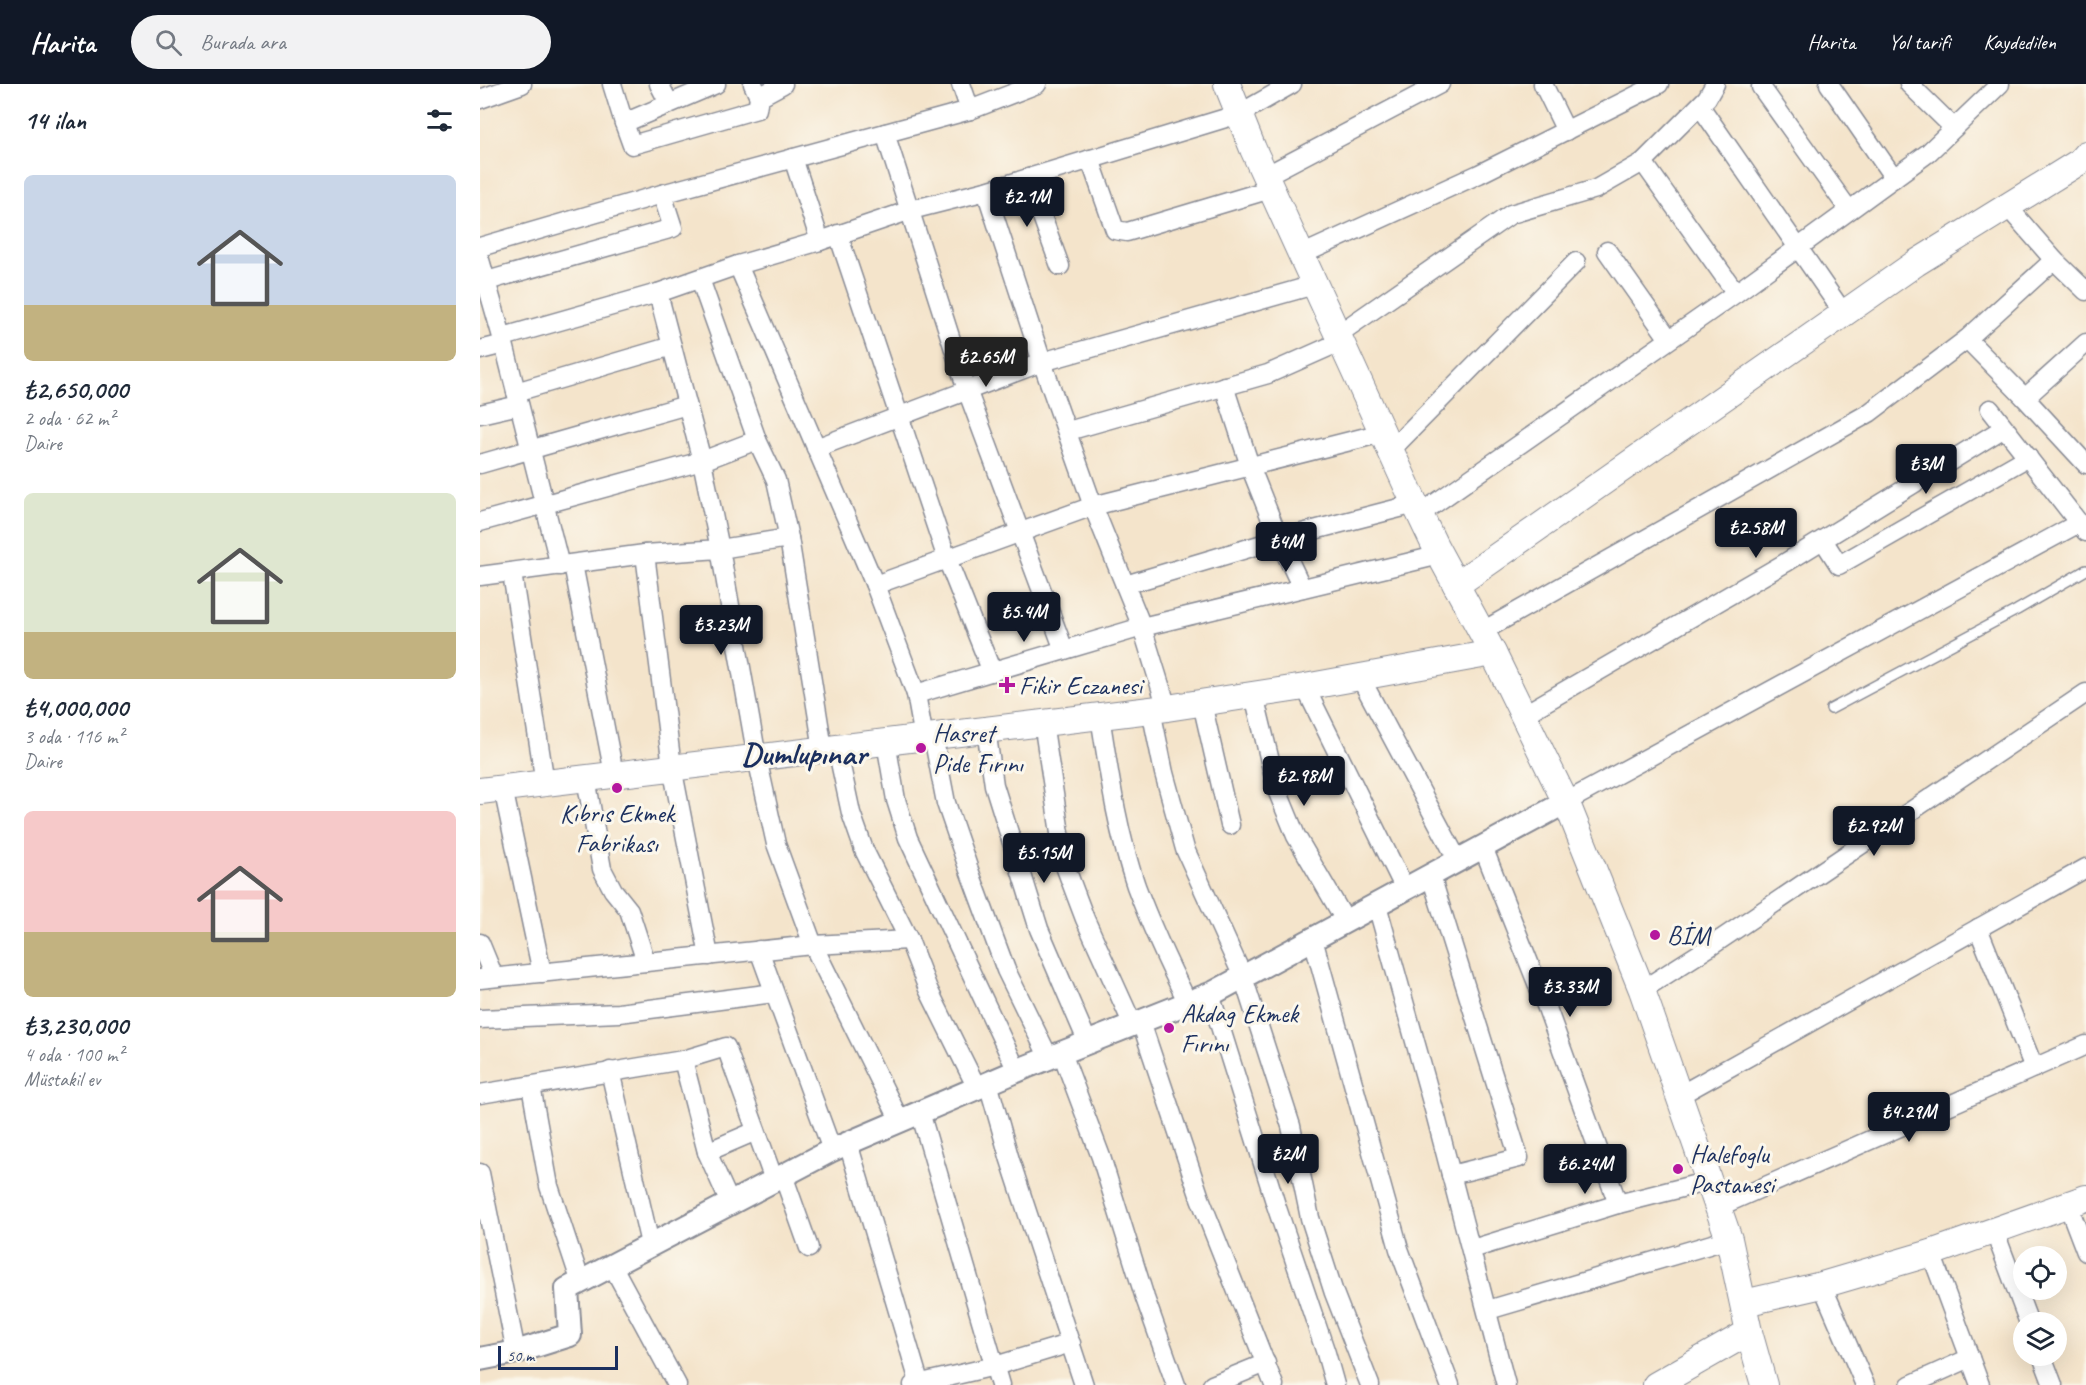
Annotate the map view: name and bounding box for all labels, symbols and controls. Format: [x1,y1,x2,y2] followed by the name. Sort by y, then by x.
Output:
[131,15,551,69] search box
[30,25,95,60] text: Harita
[152,26,185,59] icon: search
[200,28,286,56] text: Burada ara
[1807,29,1856,55] text: Harita
[1889,29,1950,55] text: Yol tarifi
[1983,29,2056,55] text: Kaydedilen
[24,104,86,137] text: 14 ilan
[423,104,456,137] icon: filters
[985,177,1069,228] pin: ₺2.1M
[1004,184,1050,209] text: ₺2.1M
[186,214,294,322] icon: home
[937,337,1035,388] pin: ₺2.65M
[959,344,1013,369] text: ₺2.65M
[24,373,128,406] text: ₺2,650,000
[24,406,115,431] text: 2 oda · 62 m²
[24,431,62,456] text: Daire
[1897,444,1955,495] pin: ₺3M
[1910,451,1942,476] text: ₺3M
[1707,508,1805,559] pin: ₺2.58M
[1729,515,1783,540] text: ₺2.58M
[1257,522,1315,573] pin: ₺4M
[1270,529,1302,554] text: ₺4M
[186,532,294,640] icon: home
[982,592,1066,643] pin: ₺5.4M
[1001,599,1047,624] text: ₺5.4M
[672,605,770,656] pin: ₺3.23M
[694,612,748,637] text: ₺3.23M
[1019,669,1145,702] place label: Fikir Eczanesi
[1000,678,1014,692] marker: Fikir Eczanesi
[24,691,128,724] text: ₺4,000,000
[933,717,1024,780] place label: Hasret Pide Fırını
[24,724,124,749] text: 3 oda · 116 m²
[742,733,870,774] district label: Dumlupınar
[914,741,928,755] marker: Hasret Pide Fırını
[24,749,62,774] text: Daire
[1255,756,1353,807] pin: ₺2.98M
[1277,763,1331,788] text: ₺2.98M
[610,781,624,795] marker: Kıbrıs Ekmek Fabrikası
[560,797,677,860] place label: Kıbrıs Ekmek Fabrikası
[1825,806,1923,857] pin: ₺2.92M
[1847,813,1901,838] text: ₺2.92M
[995,833,1093,884] pin: ₺5.15M
[1017,840,1071,865] text: ₺5.15M
[186,850,294,958] icon: home
[1667,919,1712,952] place label: BİM
[1648,928,1662,942] marker: BİM
[1521,967,1619,1018] pin: ₺3.33M
[1543,974,1597,999] text: ₺3.33M
[1181,997,1300,1060] place label: Akdag Ekmek Fırını
[24,1009,128,1042] text: ₺3,230,000
[1162,1021,1176,1035] marker: Akdag Ekmek Fırını
[24,1042,124,1067] text: 4 oda · 100 m²
[24,1067,100,1092] text: Müstakil ev
[1860,1092,1958,1143] pin: ₺4.29M
[1882,1099,1936,1124] text: ₺4.29M
[1259,1134,1317,1185] pin: ₺2M
[1690,1138,1777,1201] place label: Halefoglu Pastanesi
[1272,1141,1304,1166] text: ₺2M
[1536,1144,1634,1195] pin: ₺6.24M
[1558,1151,1612,1176] text: ₺6.24M
[1671,1162,1685,1176] marker: Halefoglu Pastanesi
[2013,1246,2067,1366] map controls
[2013,1246,2067,1300] button: locate
[2013,1312,2067,1366] button: layers
[498,1343,618,1370] scale bar
[507,1346,534,1366] text: 50 m

